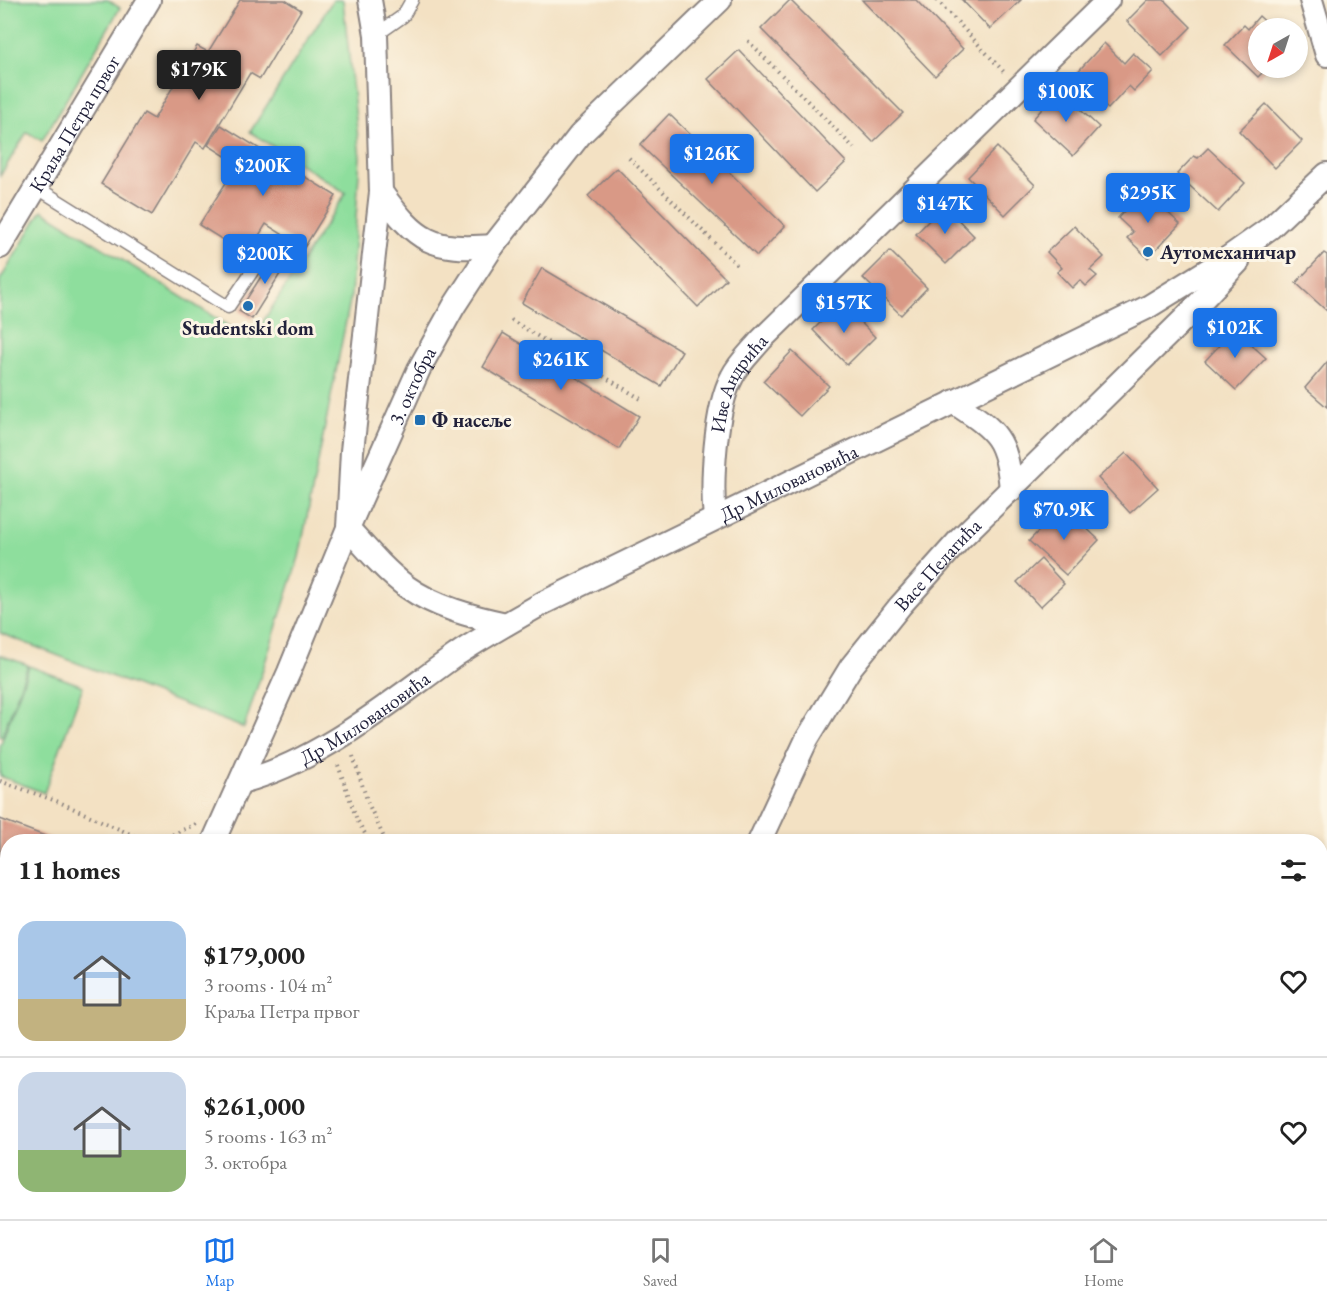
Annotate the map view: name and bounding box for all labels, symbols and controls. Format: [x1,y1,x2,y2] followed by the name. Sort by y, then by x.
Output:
[1248,18,1308,78] north arrow
[1248,18,1308,78] map controls
[23,50,126,197] street label: Краља Петра првог
[157,50,241,101] pin: $179K
[171,56,227,82] text: $179K
[1024,72,1108,123] pin: $100K
[1038,78,1094,104] text: $100K
[670,134,754,185] pin: $126K
[684,140,740,166] text: $126K
[221,146,305,197] pin: $200K
[235,152,291,178] text: $200K
[1106,173,1190,224] pin: $295K
[1120,179,1176,205] text: $295K
[903,184,987,235] pin: $147K
[917,190,973,216] text: $147K
[223,234,307,285] pin: $200K
[1159,239,1296,265] place label: Аутомеханичар
[237,240,293,266] text: $200K
[1141,245,1155,259] marker: Аутомеханичар
[802,283,886,334] pin: $157K
[816,289,872,315] text: $157K
[241,299,255,313] marker: Studentski dom
[1193,308,1277,359] pin: $102K
[1207,314,1263,340] text: $102K
[182,315,314,341] place label: Studentski dom
[704,329,774,435] street label: Иве Андрића
[519,340,603,391] pin: $261K
[383,342,442,429] street label: 3. октобра
[533,346,589,372] text: $261K
[432,407,512,433] place label: Ф насеље
[413,413,427,427] marker: Ф насеље
[715,438,862,528] street label: Др Миловановића
[1015,490,1113,541] pin: $70.9K
[1033,496,1095,522] text: $70.9K
[888,513,987,617] street label: Васе Пелагића
[295,665,435,770] street label: Др Миловановића
[18,853,120,887] text: 11 homes
[1277,854,1310,887] icon: filters
[204,938,305,972] text: $179,000
[66,945,138,1017] icon: home
[1277,965,1310,998] icon: heart
[204,972,332,998] text: 3 rooms · 104 m²
[204,998,360,1024] text: Краља Петра првог
[204,1089,305,1123] text: $261,000
[66,1096,138,1168] icon: home
[1277,1116,1310,1149] icon: heart
[204,1123,332,1149] text: 5 rooms · 163 m²
[204,1149,287,1175] text: 3. октобра
[203,1234,236,1291] tab: Map
[643,1234,677,1291] tab: Saved
[1084,1234,1124,1291] tab: Home

